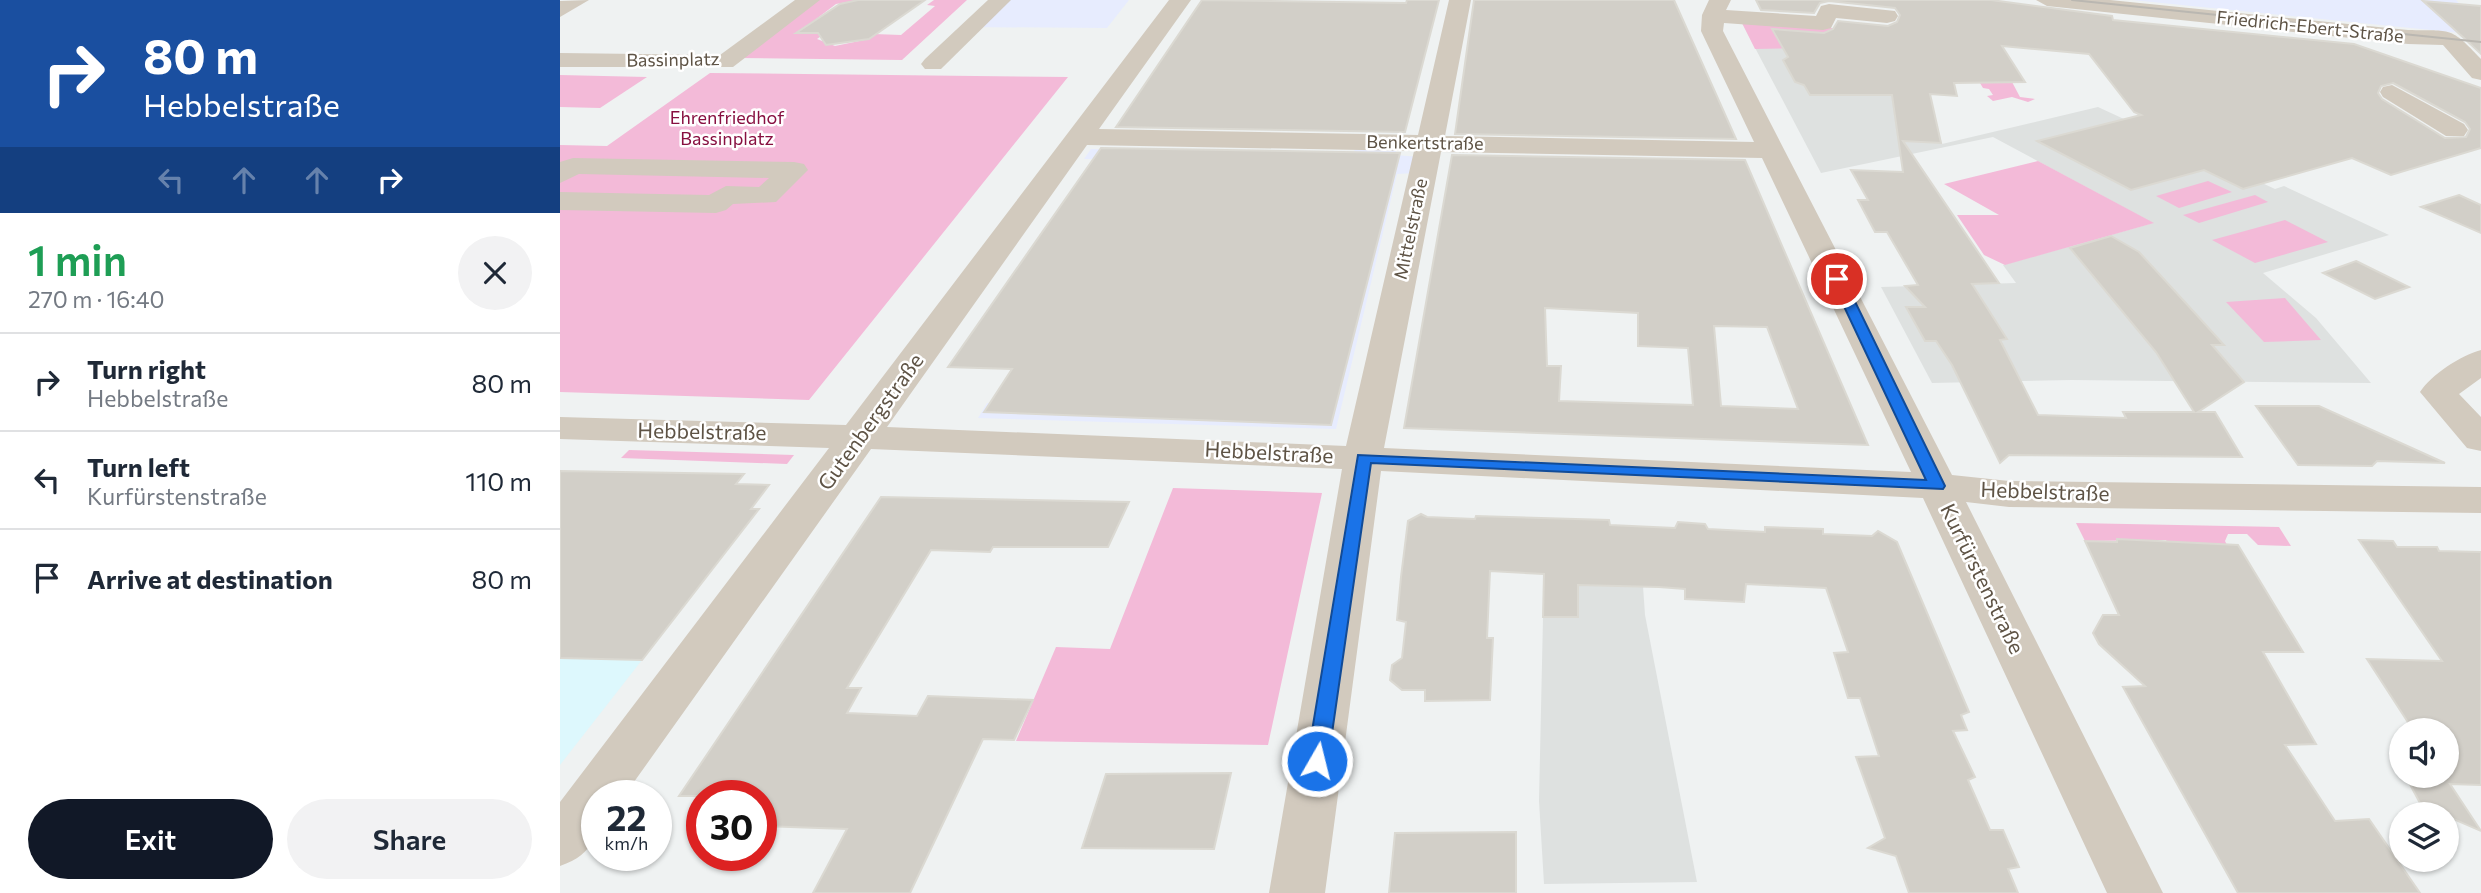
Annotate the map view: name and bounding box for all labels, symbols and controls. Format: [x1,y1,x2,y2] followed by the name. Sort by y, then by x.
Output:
[2215,5,2405,47] street label: Friedrich-Ebert-Straße
[143,24,258,84] text: 80 m
[28,28,119,119] icon: right
[626,47,720,71] street label: Bassinplatz
[143,84,340,124] text: Hebbelstraße
[670,106,785,149] park label: Ehrenfriedhof Bassinplatz
[1366,130,1484,154] street label: Benkertstraße
[152,161,190,199] icon: left
[225,161,263,199] icon: ahead
[298,161,336,199] icon: ahead
[371,161,409,199] icon: right
[1389,176,1431,281] street label: Mittelstraße
[28,233,127,285] text: 1 min
[458,236,532,310] button: close
[1807,249,1867,309] pin
[1818,260,1856,298] icon: arrive
[28,285,165,313] text: 270 m · 16:40
[812,348,928,494] street label: Gutenbergstraße
[87,353,206,384] text: Turn right
[28,363,66,401] icon: right
[472,367,532,398] text: 80 m
[87,384,228,412] text: Hebbelstraße
[637,417,767,444] street label: Hebbelstraße
[1204,436,1334,467] street label: Hebbelstraße
[87,451,190,482] text: Turn left
[28,461,66,499] icon: left
[465,465,532,496] text: 110 m
[1980,476,2110,505] street label: Hebbelstraße
[87,482,267,510] text: Kurfürstenstraße
[1936,499,2031,658] street label: Kurfürstenstraße
[28,559,66,597] icon: arrive
[87,563,333,594] text: Arrive at destination
[472,563,532,594] text: 80 m
[2389,718,2459,872] map controls
[2389,718,2459,788] button: sound
[1280,724,1354,798] position arrow
[686,780,777,871] speed limit sign: 30
[607,795,646,838] text: 22
[28,799,273,879] button: Exit
[287,799,532,879] button: Share
[2389,802,2459,872] button: layers
[605,832,648,854] text: km/h

